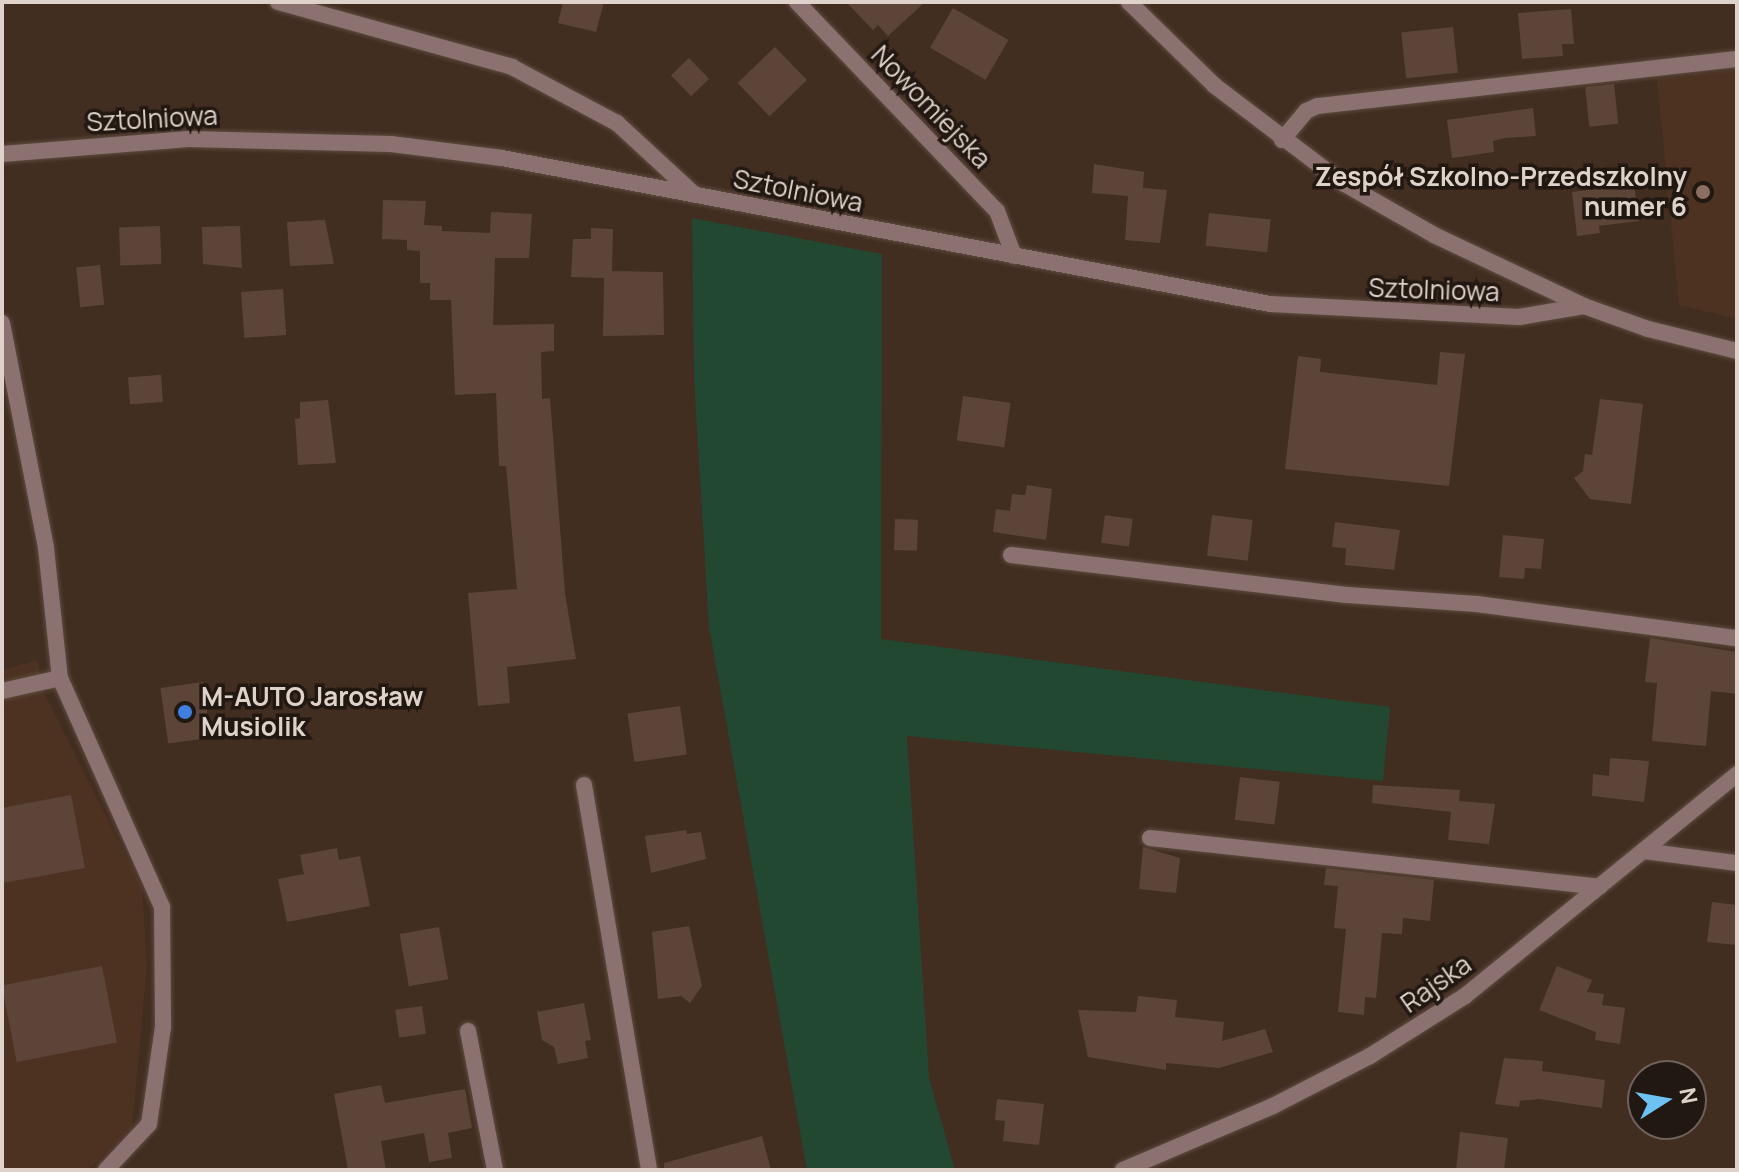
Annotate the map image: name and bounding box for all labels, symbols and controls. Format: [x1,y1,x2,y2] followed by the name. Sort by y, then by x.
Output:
[865,39,997,175] street label: Nowomiejska
[86,100,218,138] street label: Sztolniowa
[1314,161,1687,222] place label: Zespół Szkolno-Przedszkolny numer 6
[731,163,865,219] street label: Sztolniowa
[1694,183,1712,201] marker: Zespół Szkolno-Przedszkolny numer 6
[1368,272,1500,308] street label: Sztolniowa
[201,681,423,742] place label: M-AUTO Jarosław Musiolik
[176,703,194,721] marker: M-AUTO Jarosław Musiolik
[1395,949,1477,1019] street label: Rajska
[1627,1060,1707,1140] north arrow
[1672,1085,1705,1106] text: N

